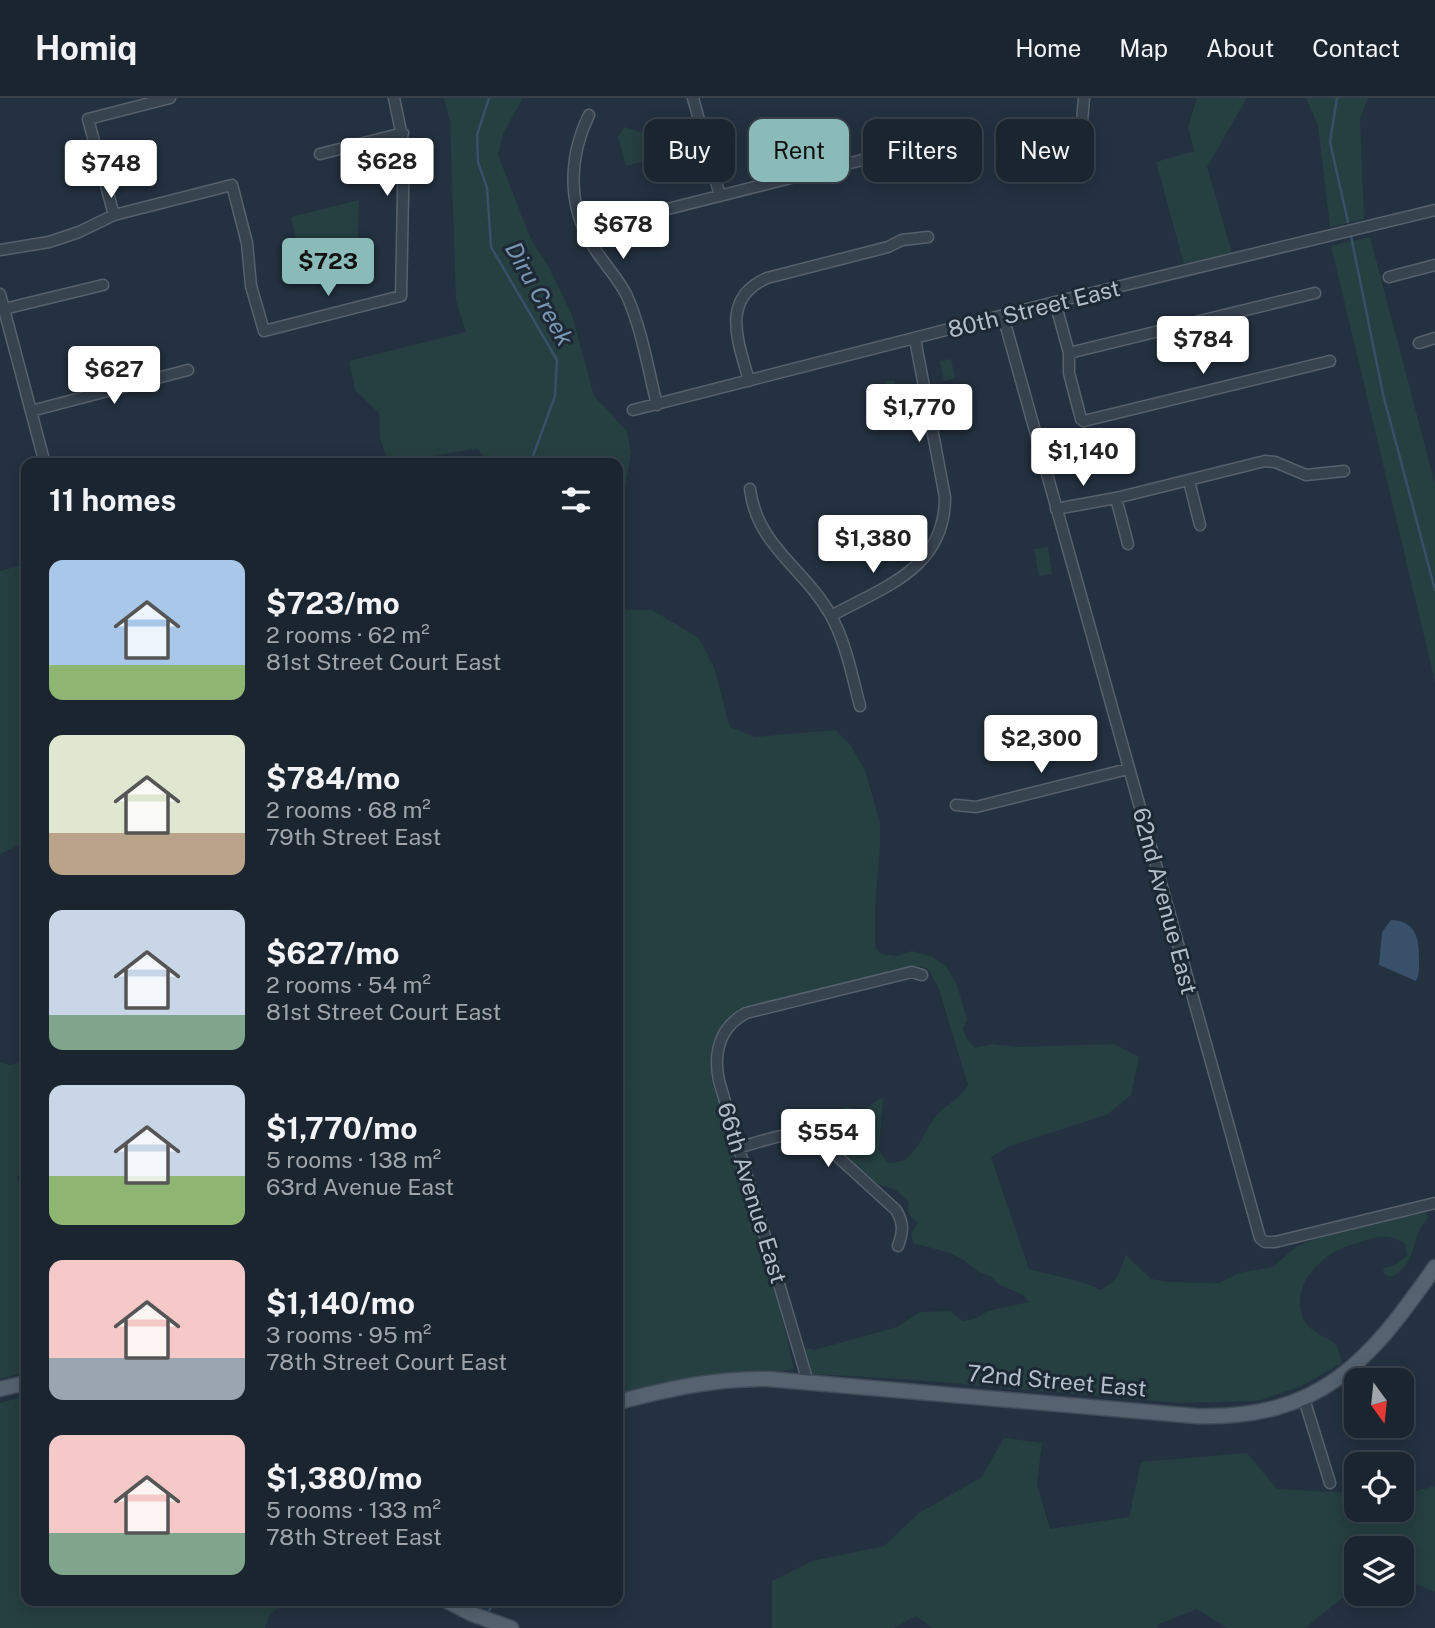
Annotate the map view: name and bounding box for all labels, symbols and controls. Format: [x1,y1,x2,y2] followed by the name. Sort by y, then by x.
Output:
[35,29,137,67] text: Homiq
[1015,34,1081,62] text: Home
[1119,34,1168,62] text: Map
[1206,34,1274,62] text: About
[1312,34,1400,62] text: Contact
[644,119,735,182] chip: Buy
[749,119,849,182] chip: Rent
[863,119,982,182] chip: Filters
[996,119,1094,182] chip: New
[346,139,428,198] pin: $628
[70,140,152,200] pin: $748
[357,147,417,174] text: $628
[81,149,141,176] text: $748
[582,202,664,261] pin: $678
[593,210,653,237] text: $678
[500,237,580,350] water label: Diru Creek
[287,238,369,298] pin: $723
[298,247,358,274] text: $723
[945,274,1123,343] street label: 80th Street East
[1162,316,1244,376] pin: $784
[1173,325,1233,352] text: $784
[73,346,155,406] pin: $627
[84,355,144,382] text: $627
[862,384,976,444] pin: $1,770
[882,393,956,420] text: $1,770
[1026,428,1140,488] pin: $1,140
[1047,437,1119,464] text: $1,140
[557,481,595,519] icon: filters
[49,482,176,518] text: 11 homes
[816,516,930,575] pin: $1,380
[834,524,912,551] text: $1,380
[266,585,400,621] text: $723/mo
[105,588,189,672] icon: home
[266,621,430,648] text: 2 rooms · 62 m²
[266,648,501,675] text: 81st Street Court East
[984,716,1098,775] pin: $2,300
[1000,724,1082,751] text: $2,300
[266,760,400,796] text: $784/mo
[105,763,189,847] icon: home
[266,796,431,823] text: 2 rooms · 68 m²
[1128,805,1203,997] street label: 62nd Avenue East
[266,823,441,850] text: 79th Street East
[266,935,400,971] text: $627/mo
[105,938,189,1022] icon: home
[266,971,431,998] text: 2 rooms · 54 m²
[266,998,501,1025] text: 81st Street Court East
[712,1099,793,1287] street label: 66th Avenue East
[266,1110,417,1146] text: $1,770/mo
[787,1110,869,1169] pin: $554
[105,1113,189,1197] icon: home
[797,1118,859,1145] text: $554
[266,1146,441,1173] text: 5 rooms · 138 m²
[266,1173,454,1200] text: 63rd Avenue East
[266,1285,415,1321] text: $1,140/mo
[105,1288,189,1372] icon: home
[266,1321,432,1348] text: 3 rooms · 95 m²
[266,1348,507,1375] text: 78th Street Court East
[966,1359,1148,1402] street label: 72nd Street East
[1344,1368,1414,1438] north arrow
[1344,1368,1414,1606] map controls
[1344,1452,1414,1522] button: locate
[266,1460,422,1496] text: $1,380/mo
[105,1463,189,1547] icon: home
[266,1496,441,1523] text: 5 rooms · 133 m²
[266,1523,442,1550] text: 78th Street East
[1344,1536,1414,1606] button: layers

